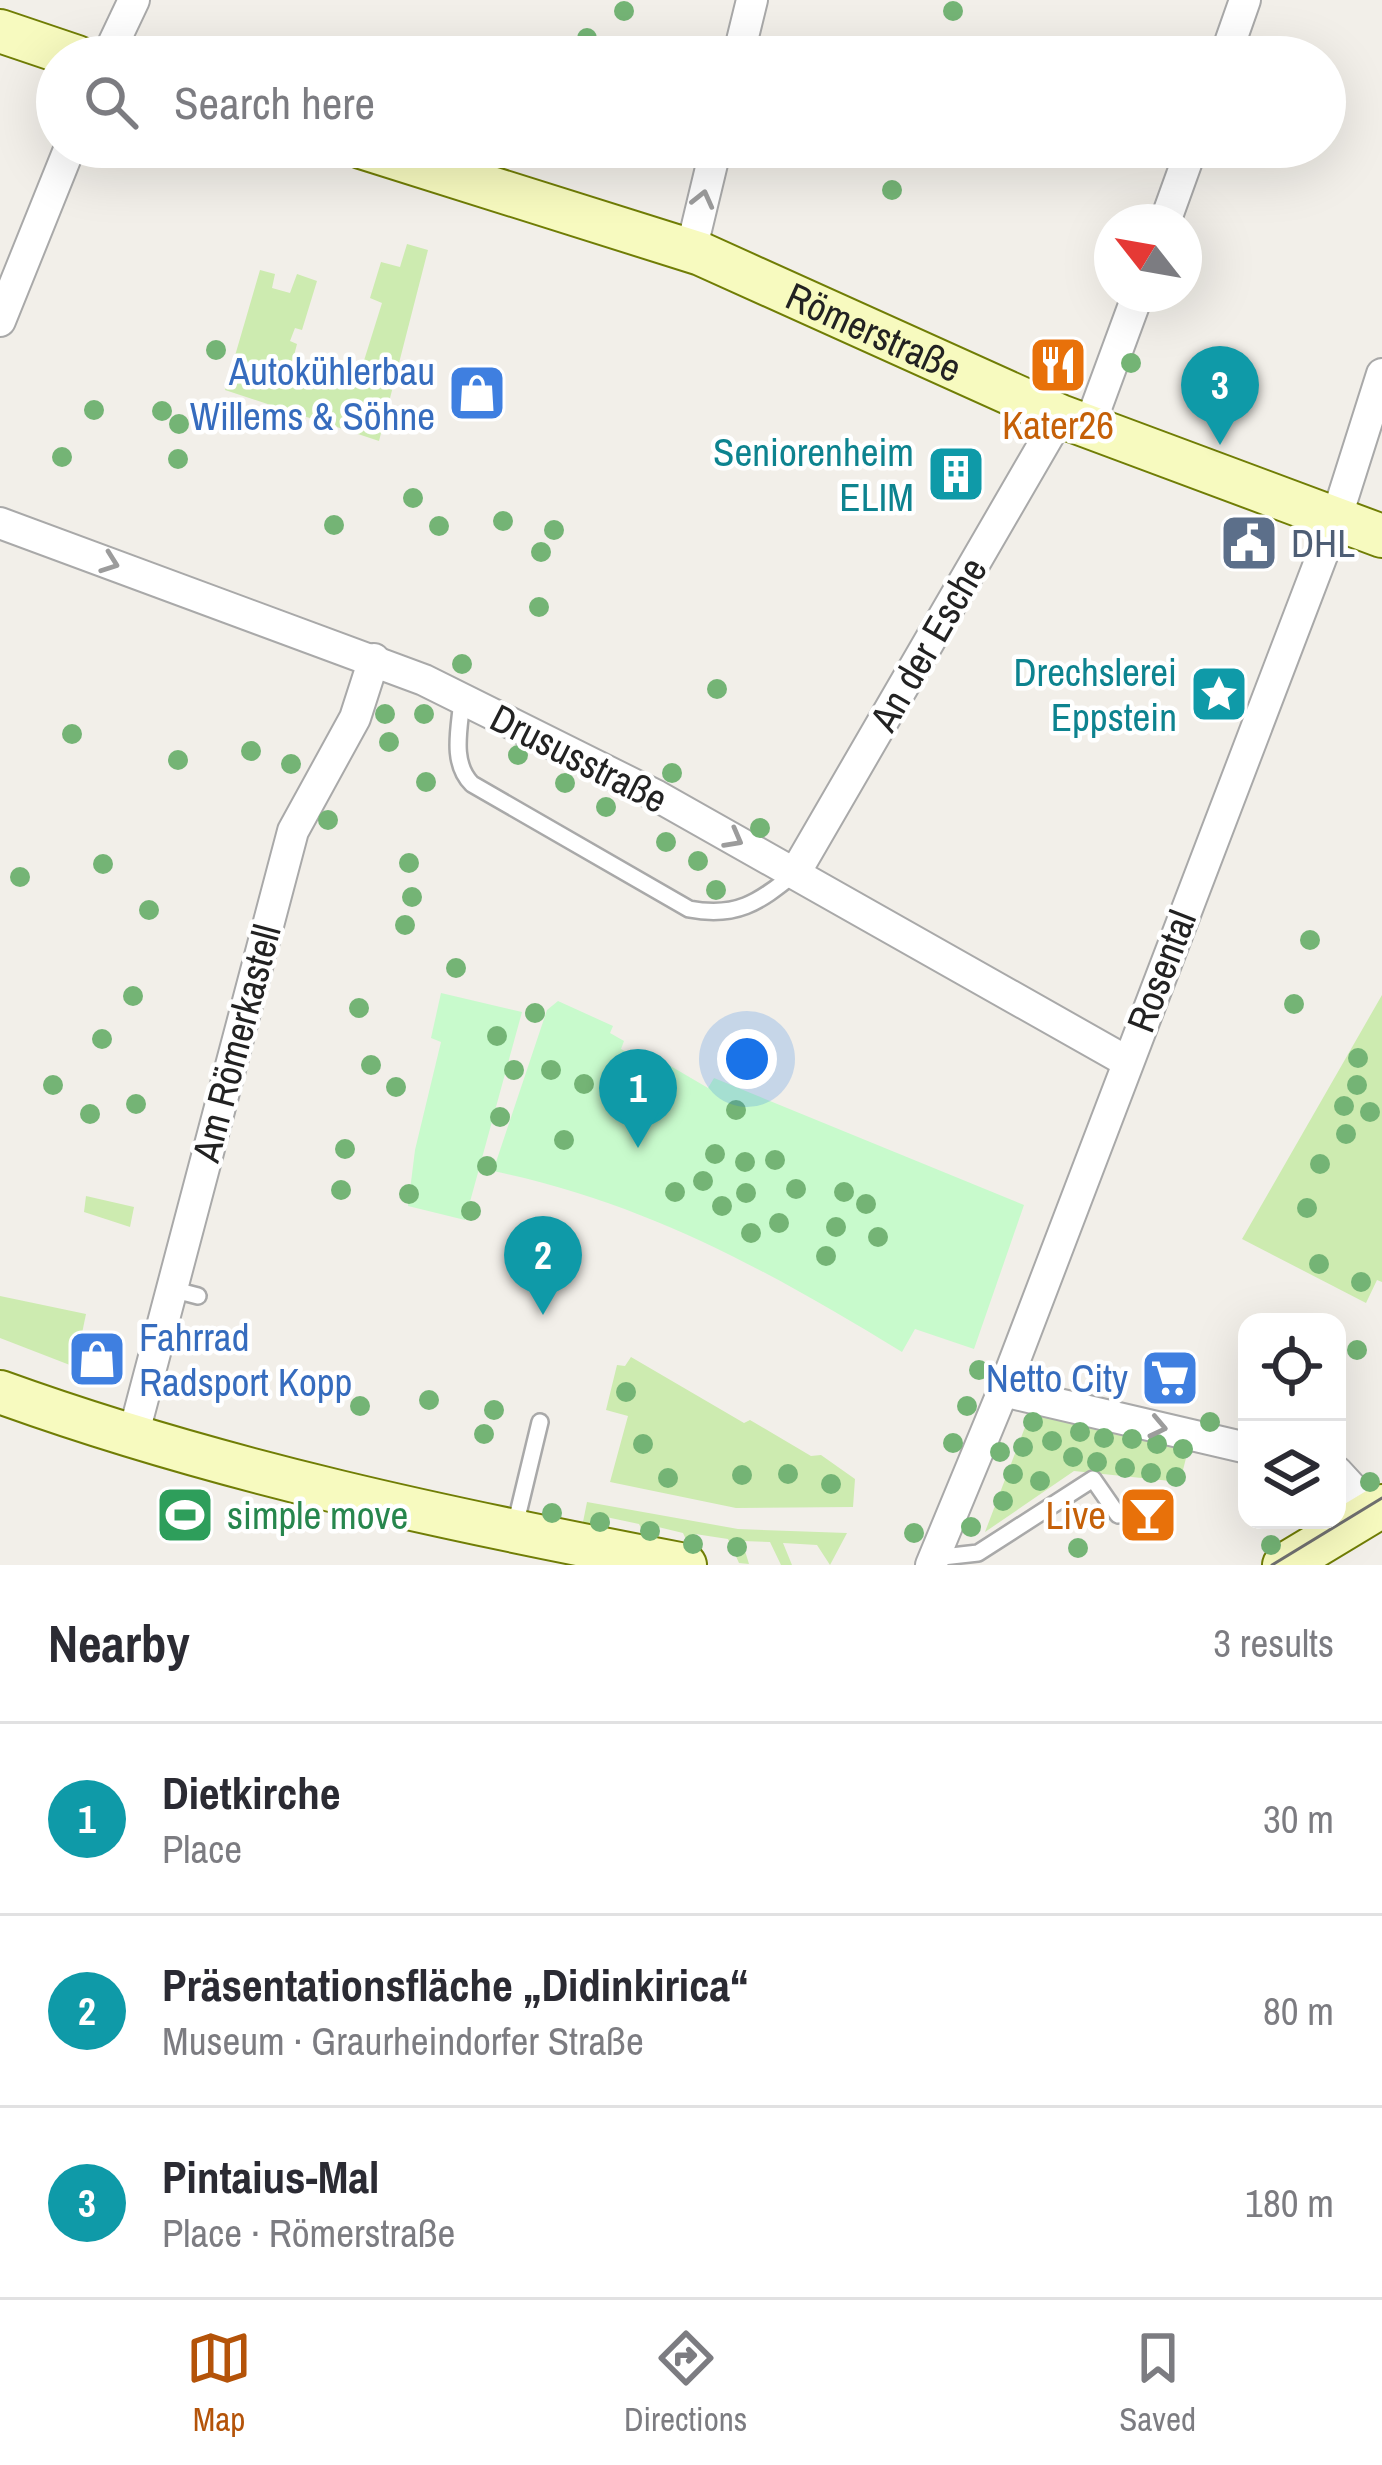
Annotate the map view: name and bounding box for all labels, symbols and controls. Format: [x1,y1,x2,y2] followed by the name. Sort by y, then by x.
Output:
[36,36,1346,168] search box
[78,69,144,135] icon: search
[174,72,375,133] text: Search here
[689,189,714,210] one-way arrow
[1094,204,1202,312] north arrow
[778,270,970,394] street label: Römerstraße
[1027,334,1089,396] restaurant icon: Kater26
[190,345,435,442] place label: Autokühlerbau Willems & Söhne
[1181,346,1259,445] pin: 3
[446,362,508,424] shop icon: Autokühlerbau Willems & Söhne
[1002,399,1114,451] place label: Kater26
[713,426,914,523] place label: Seniorenheim ELIM
[925,443,987,505] building icon: Seniorenheim ELIM
[1218,512,1280,574] public building icon: DHL
[1291,517,1355,569] place label: DHL
[857,548,999,741] street label: An der Esche
[98,549,119,573] one-way arrow
[1014,646,1177,743] place label: Drechslerei Eppstein
[1188,663,1250,725] place icon: Drechslerei Eppstein
[482,691,676,825] street label: Drususstraße
[721,825,743,848] one-way arrow
[1114,903,1208,1039] street label: Rosental
[179,919,293,1168] street label: Am Römerkastell
[717,1029,777,1089] your location
[599,1049,677,1148] pin: 1
[504,1216,582,1315] pin: 2
[139,1311,352,1408] place label: Fahrrad Radsport Kopp
[1238,1313,1346,1529] map controls
[1238,1313,1346,1421] button: locate
[66,1328,128,1390] shop icon: Fahrrad Radsport Kopp
[1139,1347,1201,1409] supermarket icon: Netto City
[986,1352,1128,1404] place label: Netto City
[1148,1413,1168,1439] one-way arrow
[1238,1421,1346,1529] button: layers
[154,1484,216,1546] sports icon: simple move
[1117,1484,1179,1546] bar icon: Live
[227,1489,408,1541] place label: simple move
[1046,1489,1106,1541] place label: Live
[48,1609,190,1678] text: Nearby
[1213,1617,1334,1669] text: 3 results
[162,1762,340,1823] text: Dietkirche
[78,1793,96,1845] text: 1
[1263,1793,1334,1845] text: 30 m
[162,1823,242,1875] text: Place
[162,1954,749,2015] text: Präsentationsfläche „Didinkirica“
[78,1985,96,2037] text: 2
[1263,1985,1334,2037] text: 80 m
[162,2015,644,2067] text: Museum · Graurheindorfer Straße
[162,2146,379,2207] text: Pintaius-Mal
[78,2177,96,2229] text: 3
[1245,2177,1334,2229] text: 180 m
[162,2207,455,2259] text: Place · Römerstraße
[186,2325,252,2441] tab: Map
[624,2325,747,2441] tab: Directions
[1119,2325,1196,2441] tab: Saved

